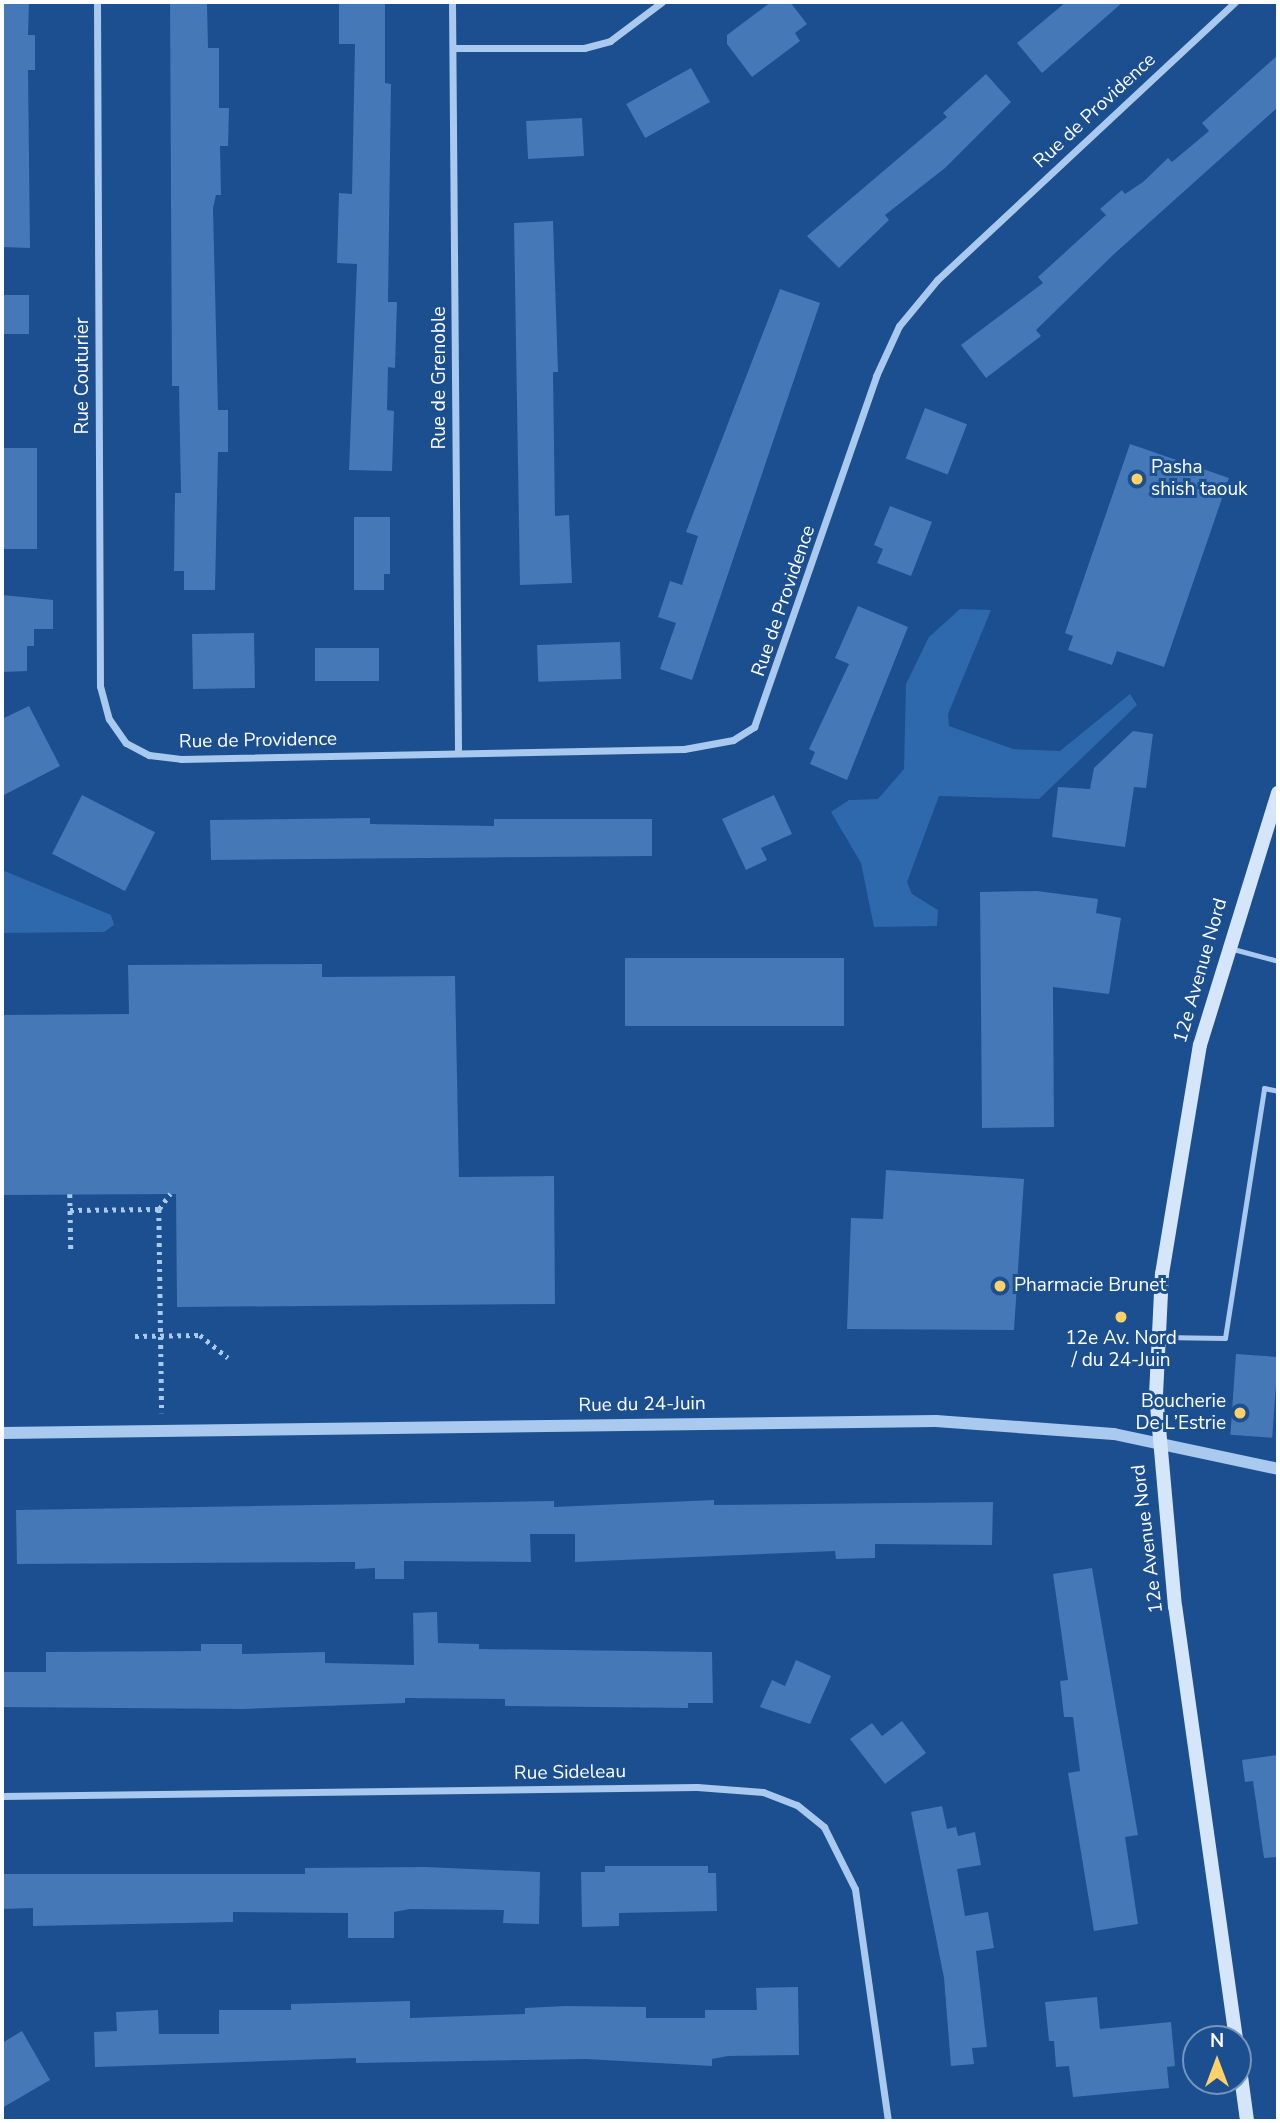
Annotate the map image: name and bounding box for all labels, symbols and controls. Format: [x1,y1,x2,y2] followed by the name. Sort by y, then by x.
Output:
[1029,49,1161,173] street label: Rue de Providence
[429,306,451,450] street label: Rue de Grenoble
[72,317,94,435] street label: Rue Couturier
[1151,457,1248,501] place label: Pasha shish taouk
[1129,471,1145,487] marker: Pasha shish taouk
[747,522,821,680] street label: Rue de Providence
[179,728,337,754] street label: Rue de Providence
[1169,896,1233,1046] street label: 12e Avenue Nord
[1014,1275,1166,1297] place label: Pharmacie Brunet
[992,1278,1008,1294] marker: Pharmacie Brunet
[1113,1309,1129,1325] marker: 12e Av. Nord / du 24-Juin
[1065,1328,1177,1372] place label: 12e Av. Nord / du 24-Juin
[1136,1391,1226,1435] place label: Boucherie De L’Estrie
[578,1392,706,1418] street label: Rue du 24-Juin
[1232,1405,1248,1421] marker: Boucherie De L’Estrie
[1128,1463,1168,1615] street label: 12e Avenue Nord
[514,1761,626,1785] street label: Rue Sideleau
[1182,2025,1252,2095] north arrow
[1210,2028,1224,2054] text: N

